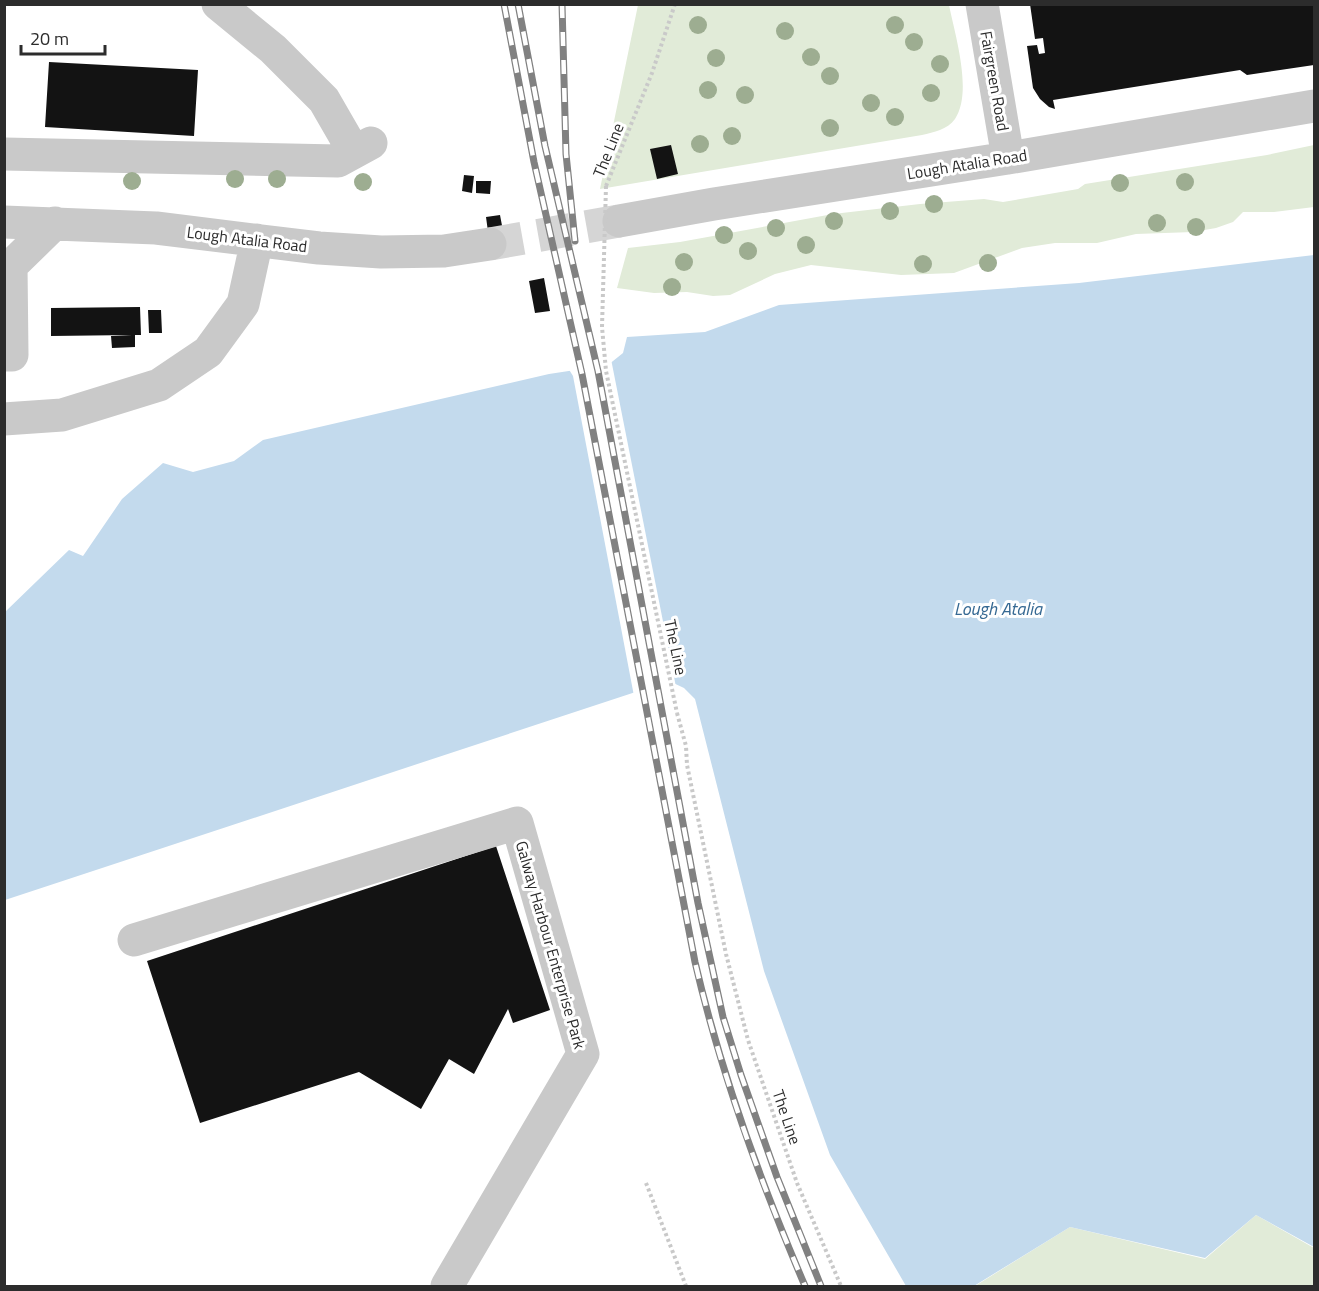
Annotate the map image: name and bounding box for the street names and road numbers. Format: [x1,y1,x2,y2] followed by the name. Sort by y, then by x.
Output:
[974,29,1016,133] street label: Fairgreen Road
[586,119,630,181] street label: The Line
[905,143,1029,185] street label: Lough Atalia Road
[185,220,309,258] street label: Lough Atalia Road
[658,617,694,677] street label: The Line
[510,838,592,1052] street label: Galway Harbour Enterprise Park
[766,1086,808,1148] street label: The Line

